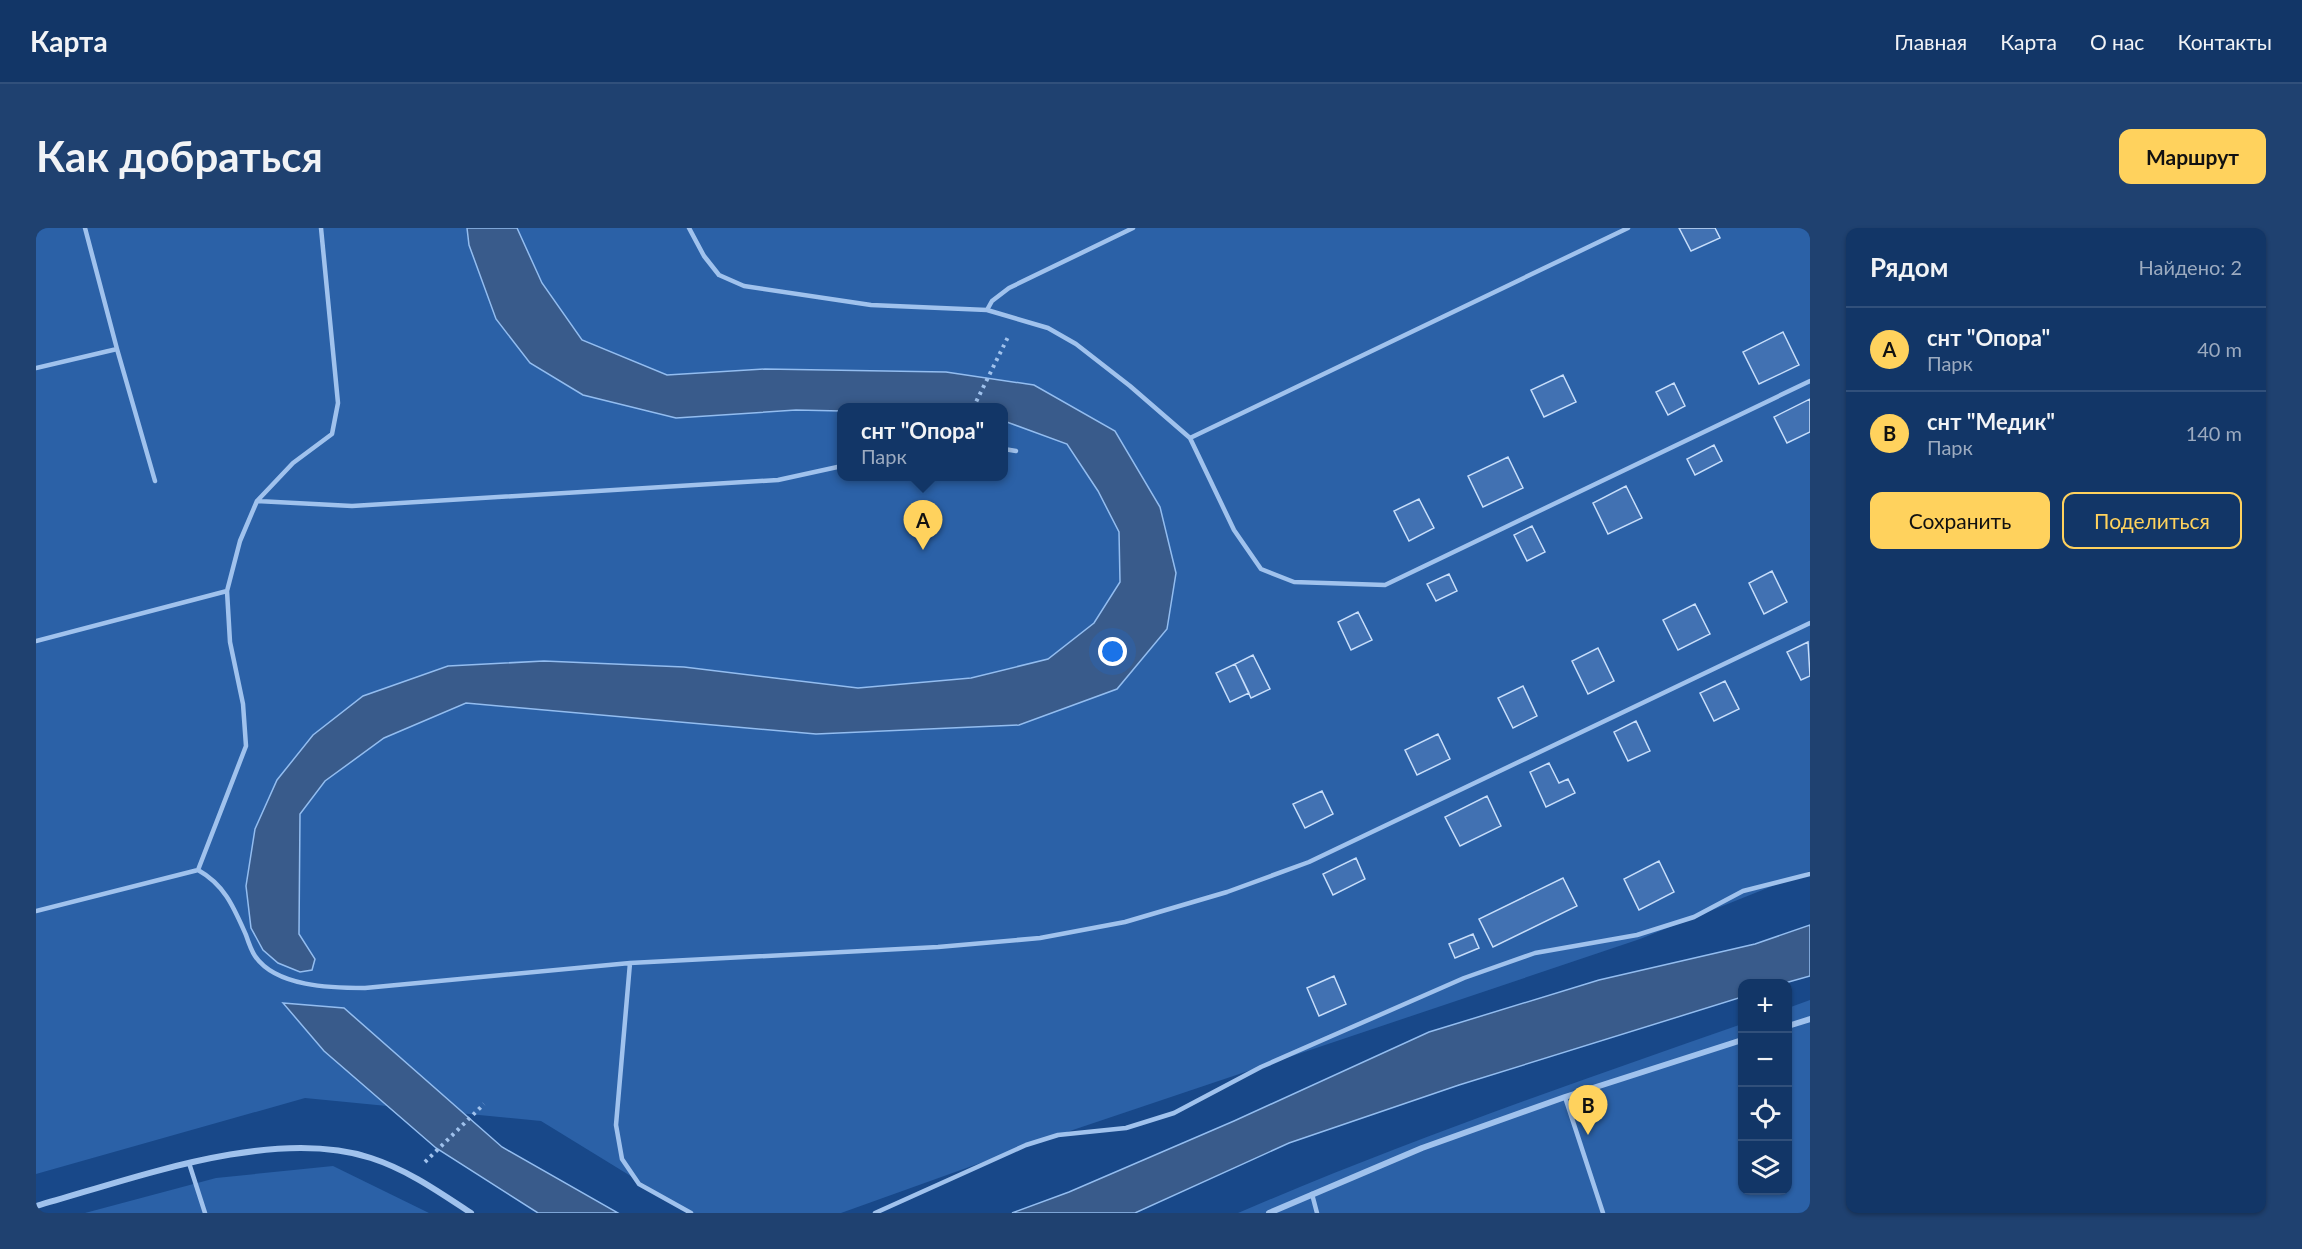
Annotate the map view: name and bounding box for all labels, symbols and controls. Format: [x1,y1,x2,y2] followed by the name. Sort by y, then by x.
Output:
[30,24,108,58] text: Карта
[1894,29,1967,54] text: Главная
[2000,29,2057,54] text: Карта
[2090,29,2144,54] text: О нас
[2177,29,2272,54] text: Контакты
[2119,129,2266,184] button: Маршрут
[36,131,323,181] text: Как добраться
[1870,251,1948,283] text: Рядом
[2139,255,2242,279] text: Найдено: 2
[1927,324,2050,351] text: снт "Опора"
[1883,337,1896,361] text: A
[2197,337,2242,361] text: 40 m
[1927,351,1973,375] text: Парк
[837,403,1008,481] popup
[1927,408,2055,435] text: снт "Медик"
[861,417,984,444] text: снт "Опора"
[1883,421,1896,445] text: B
[2186,421,2242,445] text: 140 m
[1927,435,1973,459] text: Парк
[861,444,907,468] text: Парк
[1870,492,2050,549] button: Сохранить
[2062,492,2242,549] button: Поделиться
[904,500,942,550] pin: A
[1098,637,1127,666] your location
[1738,979,1792,1195] map controls
[1738,979,1792,1033] button: +
[1738,1033,1792,1087] button: −
[1568,1086,1608,1135] pin: B
[1738,1087,1792,1141] button: locate
[1738,1141,1792,1195] button: layers

